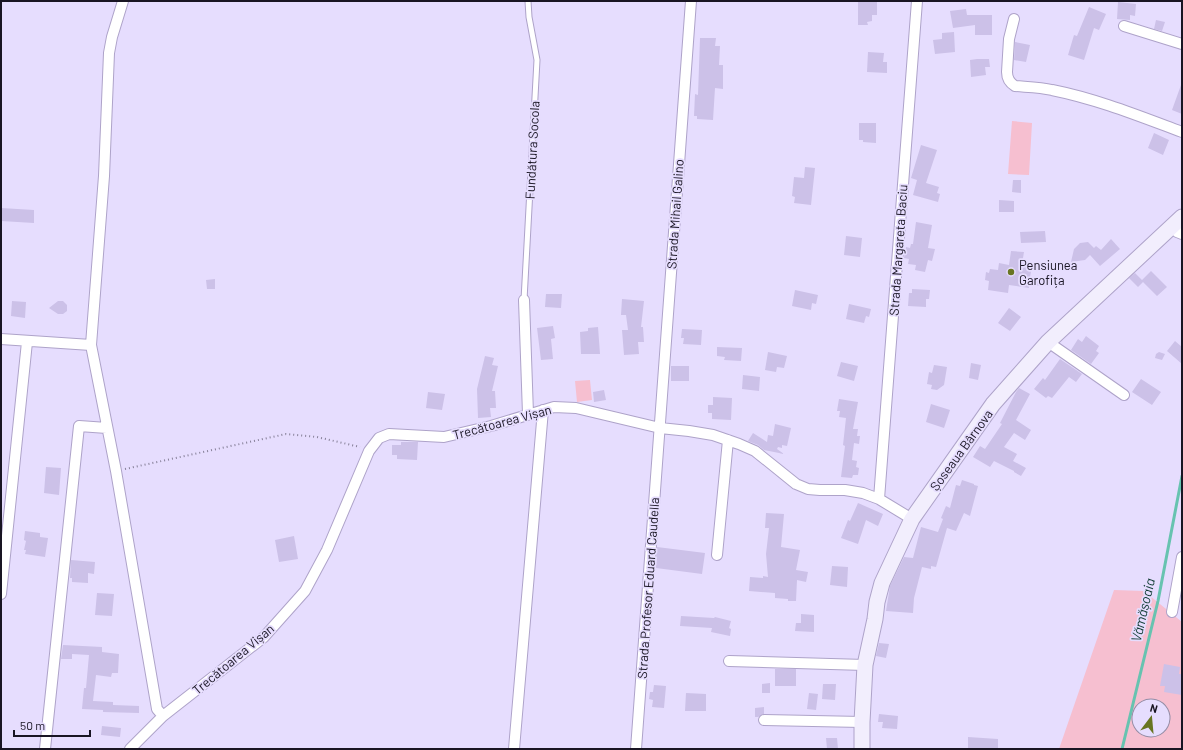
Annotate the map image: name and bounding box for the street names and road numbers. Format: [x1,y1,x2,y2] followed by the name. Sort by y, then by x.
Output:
[521,100,543,200] street label: Fundătura Socola
[663,159,687,269] street label: Strada Mihail Galino
[885,184,911,316] street label: Strada Margareta Baciu
[451,401,553,443] street label: Trecătoarea Vișan
[926,406,996,494] street label: Șoseaua Bârnova
[634,497,662,679] street label: Strada Profesor Eduard Caudella
[189,620,277,698] street label: Trecătoarea Vișan

